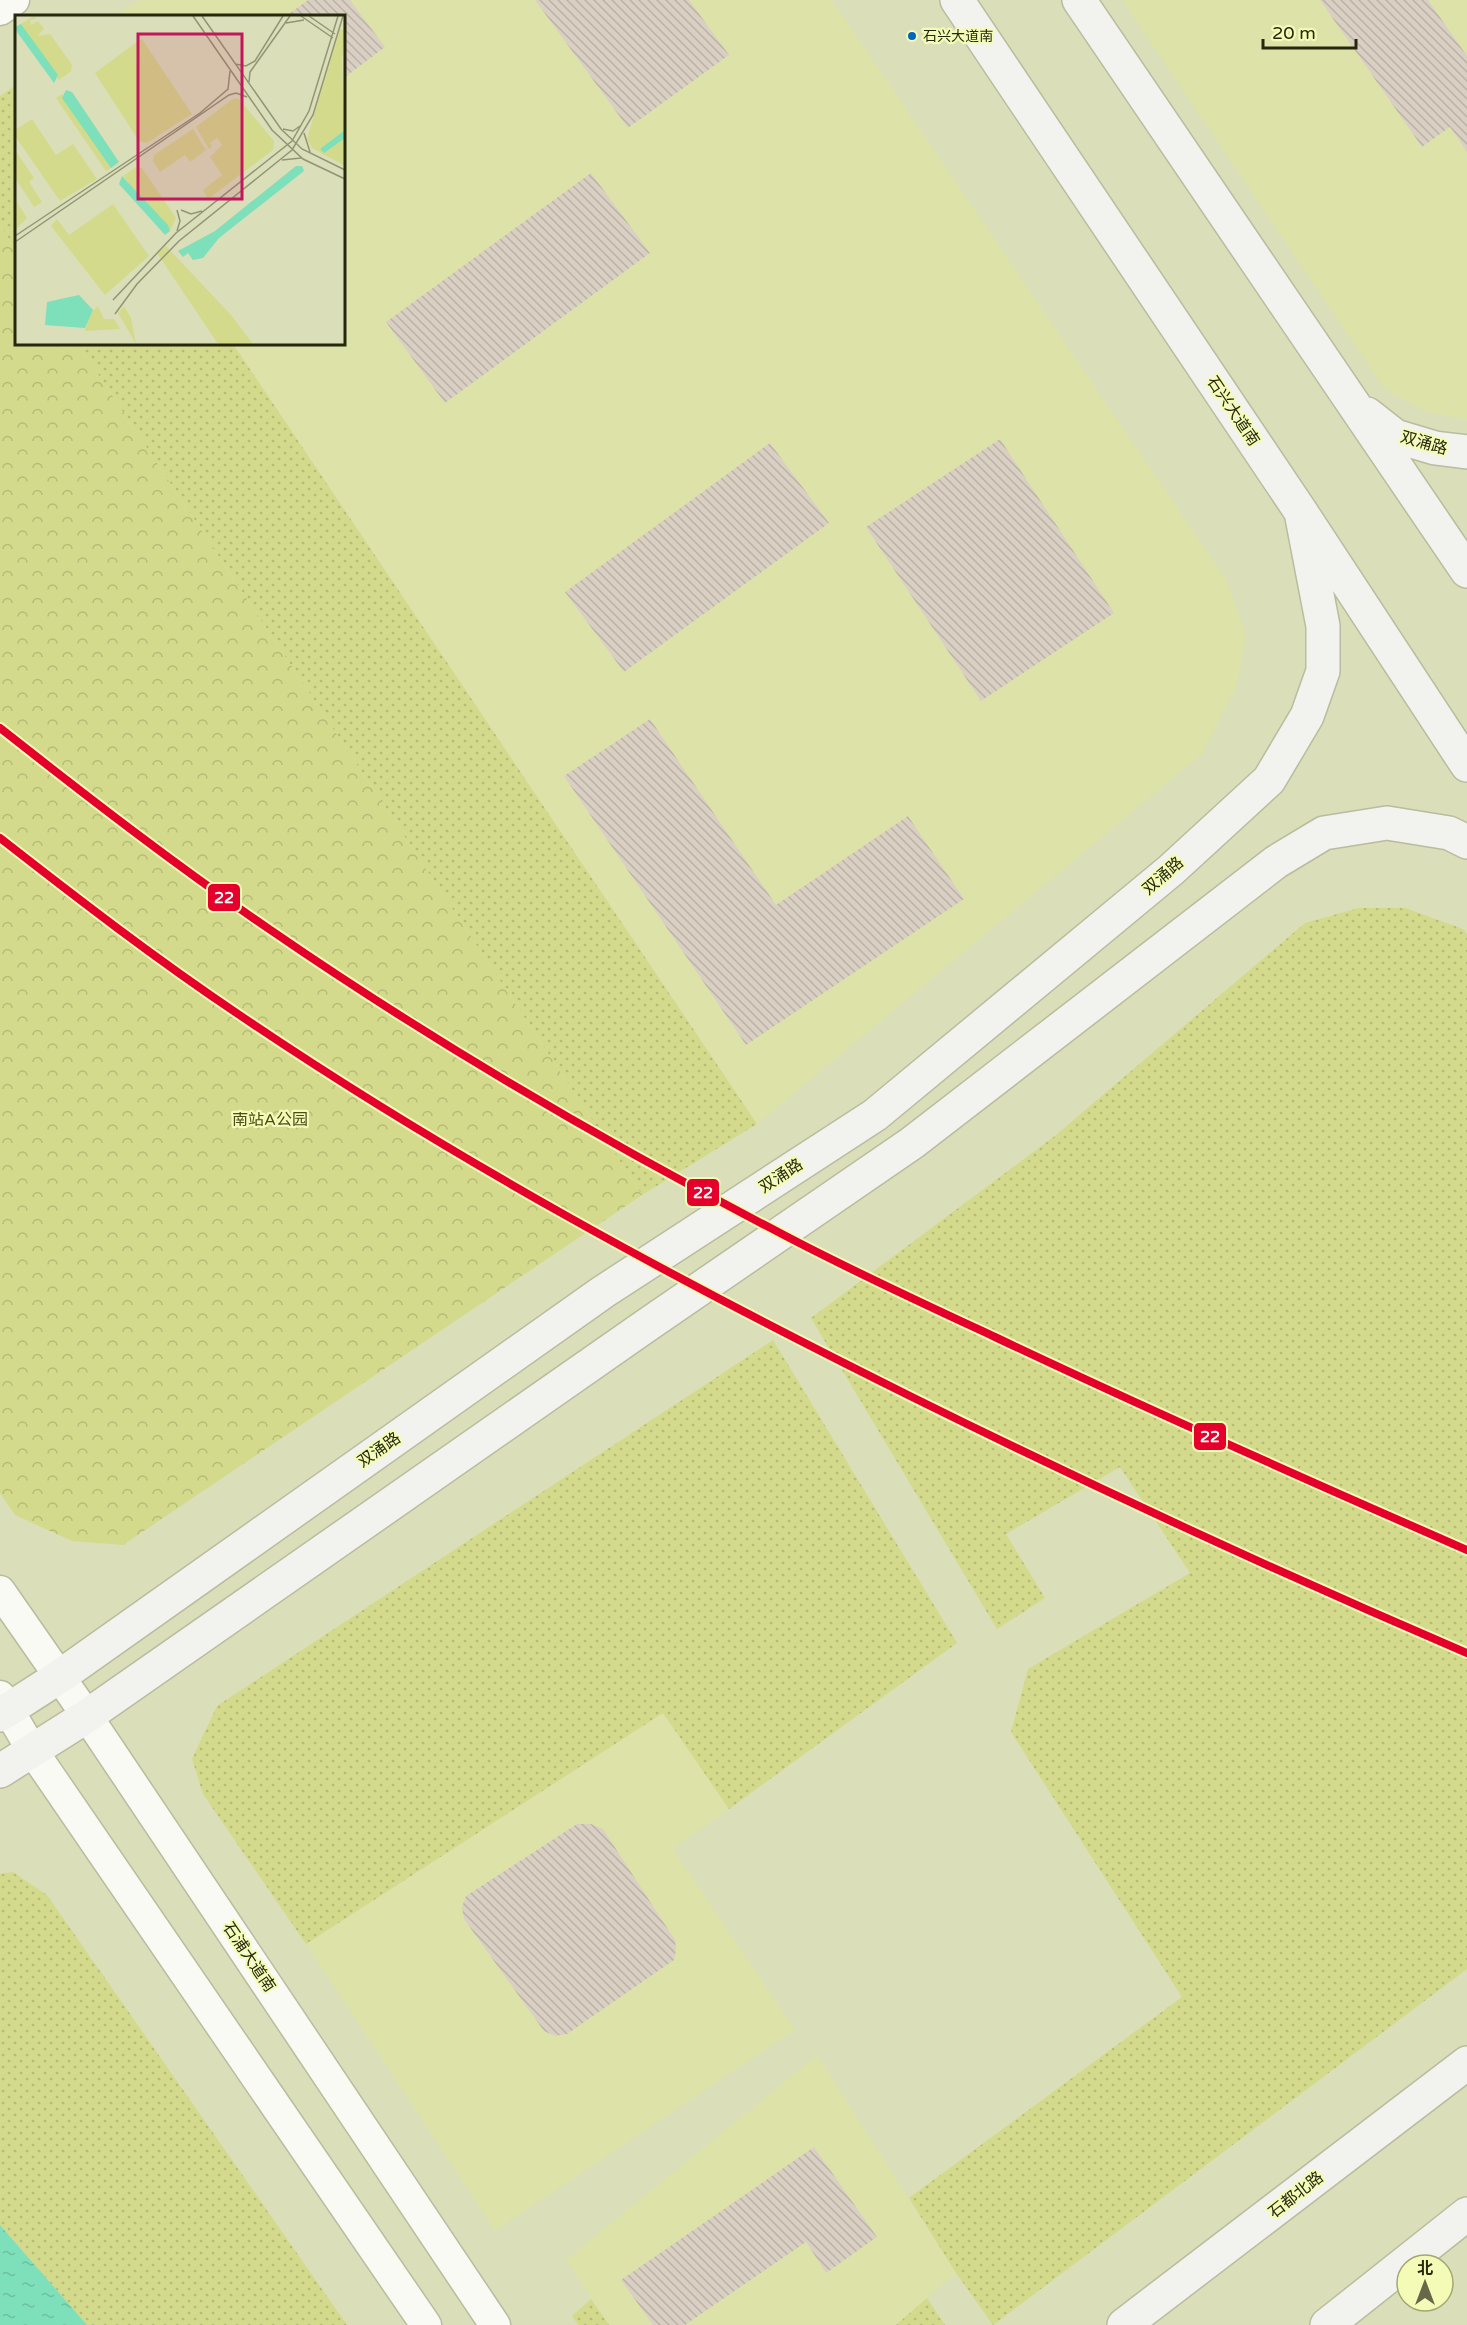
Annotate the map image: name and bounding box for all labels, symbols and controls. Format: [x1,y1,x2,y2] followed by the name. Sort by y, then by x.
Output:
[1263,12,1356,50] scale bar
[15,15,345,345] inset map
[1272,22,1316,44] text: 20 m
[923,28,993,45] place label: 石兴大道南
[906,30,918,42] marker: 石兴大道南
[1202,372,1264,450] street label: 石兴大道南
[1398,427,1450,459] street label: 双涌路
[1138,853,1188,899] street label: 双涌路
[207,883,241,912] line badge: 22
[214,888,234,908] text: 22
[232,1110,308,1130] park label: 南站A公园
[755,1155,807,1197] street label: 双涌路
[686,1178,720,1207] line badge: 22
[693,1183,713,1203] text: 22
[1193,1422,1227,1451] line badge: 22
[1200,1427,1220,1447] text: 22
[354,1428,404,1472] street label: 双涌路
[218,1918,280,1996] street label: 石浦大道南
[1265,2167,1327,2223] street label: 石都北路
[1395,2253,1455,2313] north arrow
[1417,2259,1433,2279] text: 北

